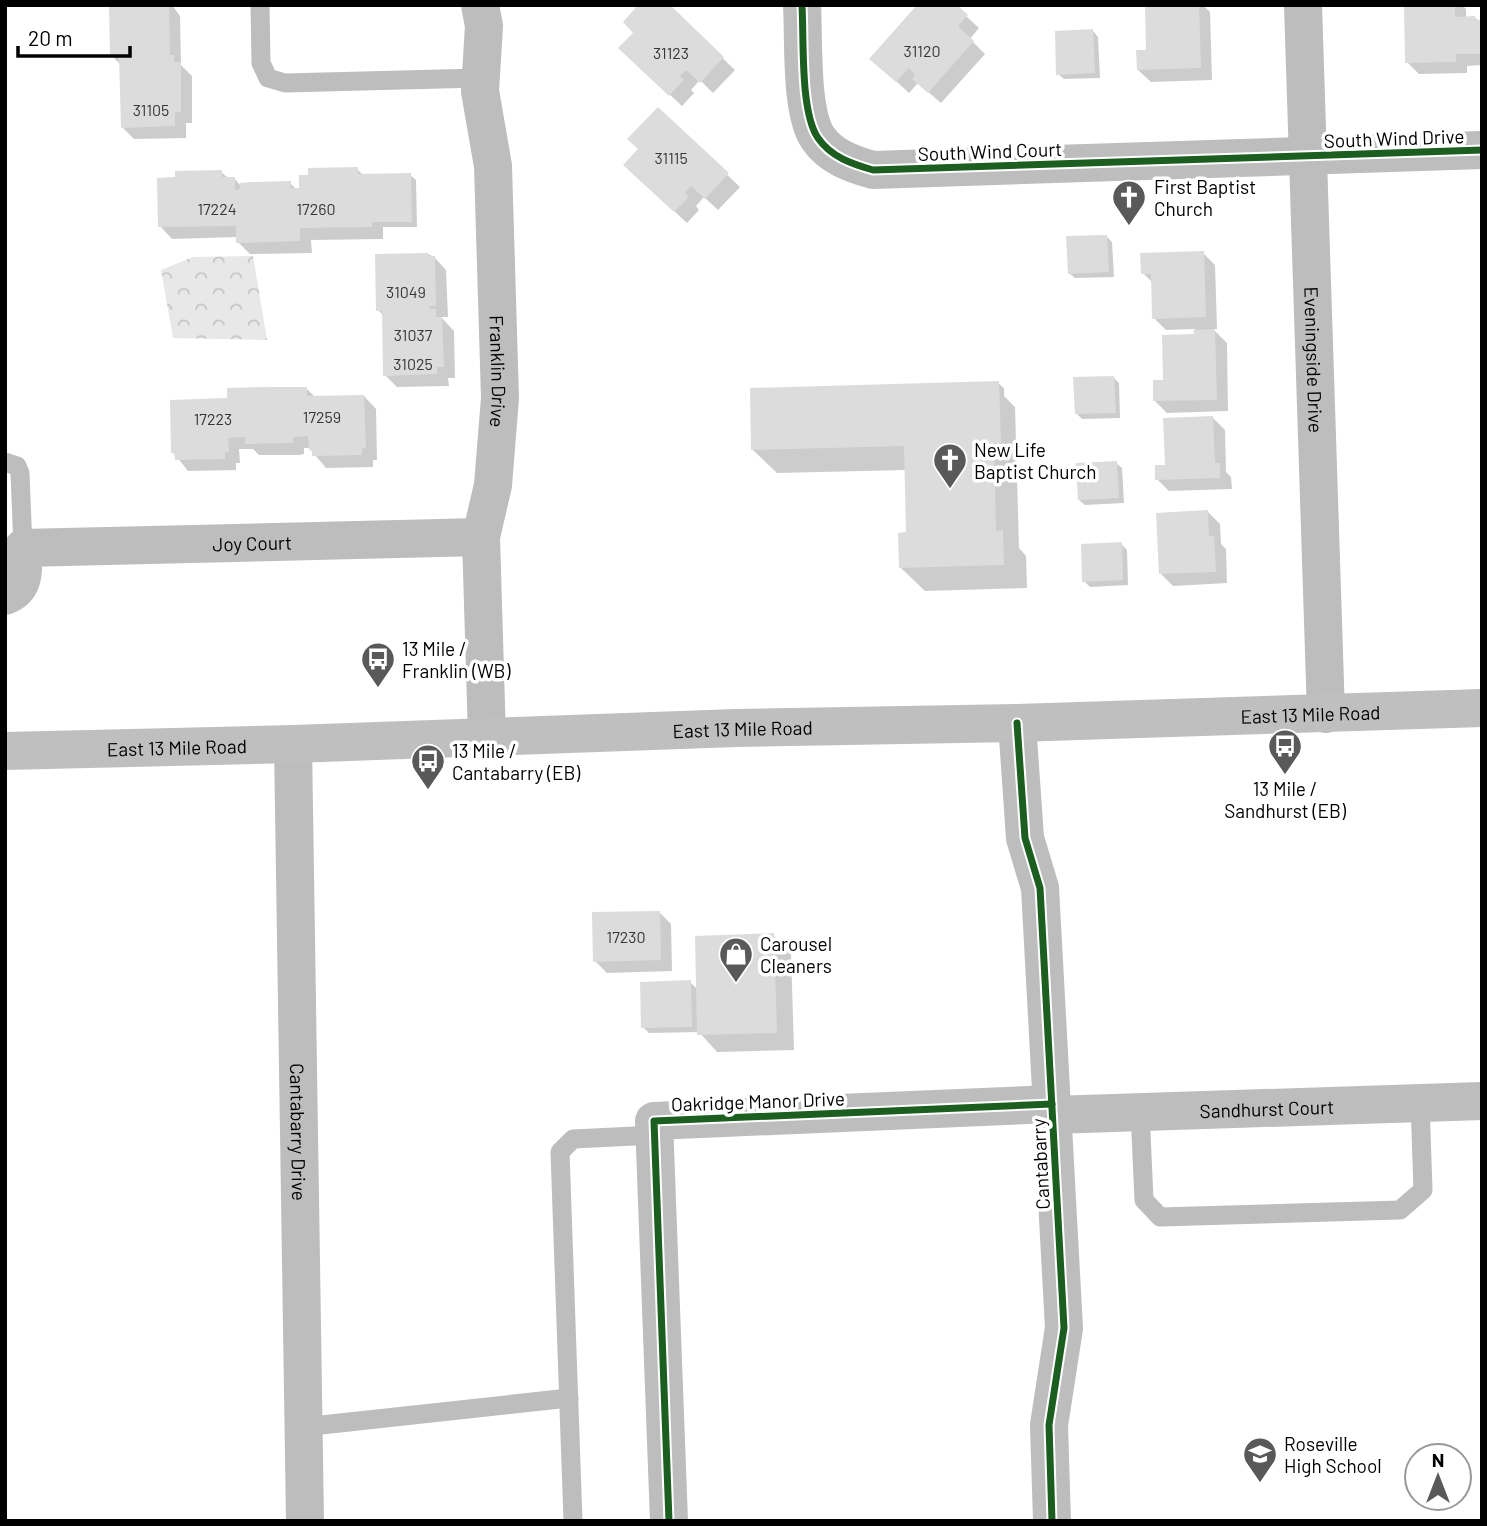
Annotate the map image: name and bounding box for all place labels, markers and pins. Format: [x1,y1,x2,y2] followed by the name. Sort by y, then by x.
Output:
[1154,175,1256,220] place label: First Baptist Church
[1110,178,1148,227] church icon: First Baptist Church
[974,438,1097,483] place label: New Life Baptist Church
[931,441,969,490] church icon: New Life Baptist Church
[402,637,511,682] place label: 13 Mile / Franklin (WB)
[359,640,397,689] bus stop icon: 13 Mile / Franklin (WB)
[1266,727,1304,776] bus stop icon: 13 Mile / Sandhurst (EB)
[452,739,581,784] place label: 13 Mile / Cantabarry (EB)
[409,742,447,791] bus stop icon: 13 Mile / Cantabarry (EB)
[1224,777,1347,822] place label: 13 Mile / Sandhurst (EB)
[760,932,832,977] place label: Carousel Cleaners
[717,935,755,984] shop icon: Carousel Cleaners
[1284,1432,1382,1477] place label: Roseville High School
[1241,1435,1279,1484] school or university icon: Roseville High School

